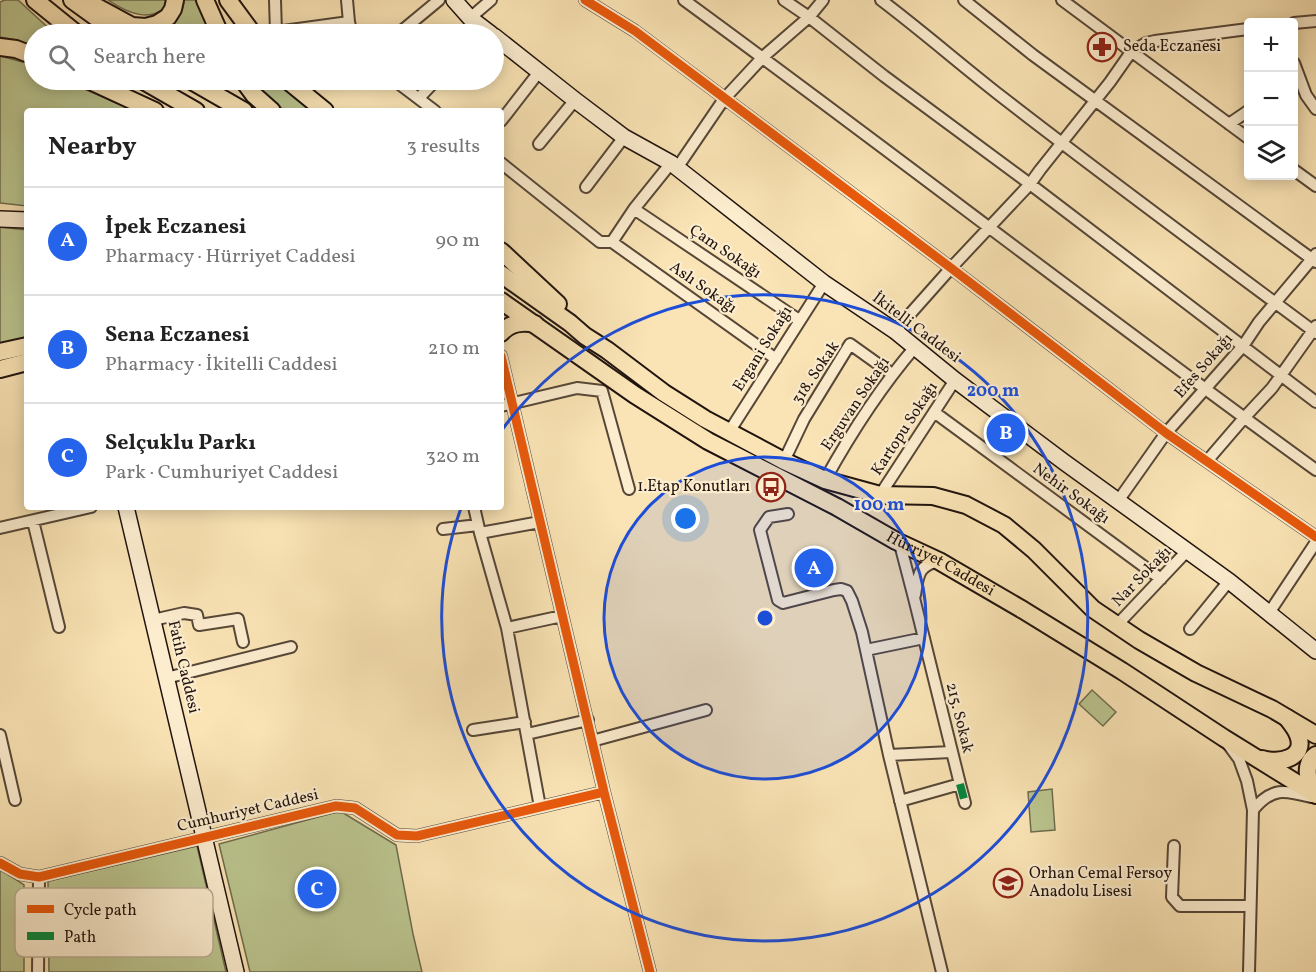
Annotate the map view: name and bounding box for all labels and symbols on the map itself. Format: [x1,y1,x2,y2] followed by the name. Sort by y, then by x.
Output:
[1086,31,1118,63] pharmacy icon: Seda Eczanesi
[1123,36,1221,58] place label: Seda Eczanesi
[685,220,766,284] street label: Çam Sokağı
[665,257,741,319] street label: Aslı Sokağı
[867,287,965,369] street label: İkitelli Caddesi
[728,302,798,396] street label: Ergani Sokağı
[1170,329,1239,403] street label: Efes Sokağı
[787,337,845,409] street label: 318. Sokak
[816,352,896,455] street label: Erguvan Sokağı
[866,378,944,480] street label: Kartopu Sokağı
[967,379,1019,404] text: 200 m
[986,410,1026,456] pin: B
[1028,458,1114,530] street label: Nehir Sokağı
[755,471,787,503] bus stop icon: 1.Etap Konutları
[637,476,750,498] place label: 1.Etap Konutları
[854,493,904,518] text: 100 m
[671,504,700,533] your location
[882,526,999,602] street label: Hürriyet Caddesi
[1107,542,1177,612] street label: Nar Sokağı
[794,546,834,590] pin: A
[755,608,775,628] centre of rings
[162,618,204,716] street label: Fatih Caddesi
[940,680,978,756] street label: 215. Sokak
[175,784,321,838] street label: Cumhuriyet Caddesi
[1029,863,1172,903] place label: Orhan Cemal Fersoy Anadolu Lisesi
[298,866,336,912] pin: C
[992,867,1024,899] school or university icon: Orhan Cemal Fersoy Anadolu Lisesi
[15,888,213,957] legend
[64,900,137,922] text: Cycle path
[64,927,96,949] text: Path

